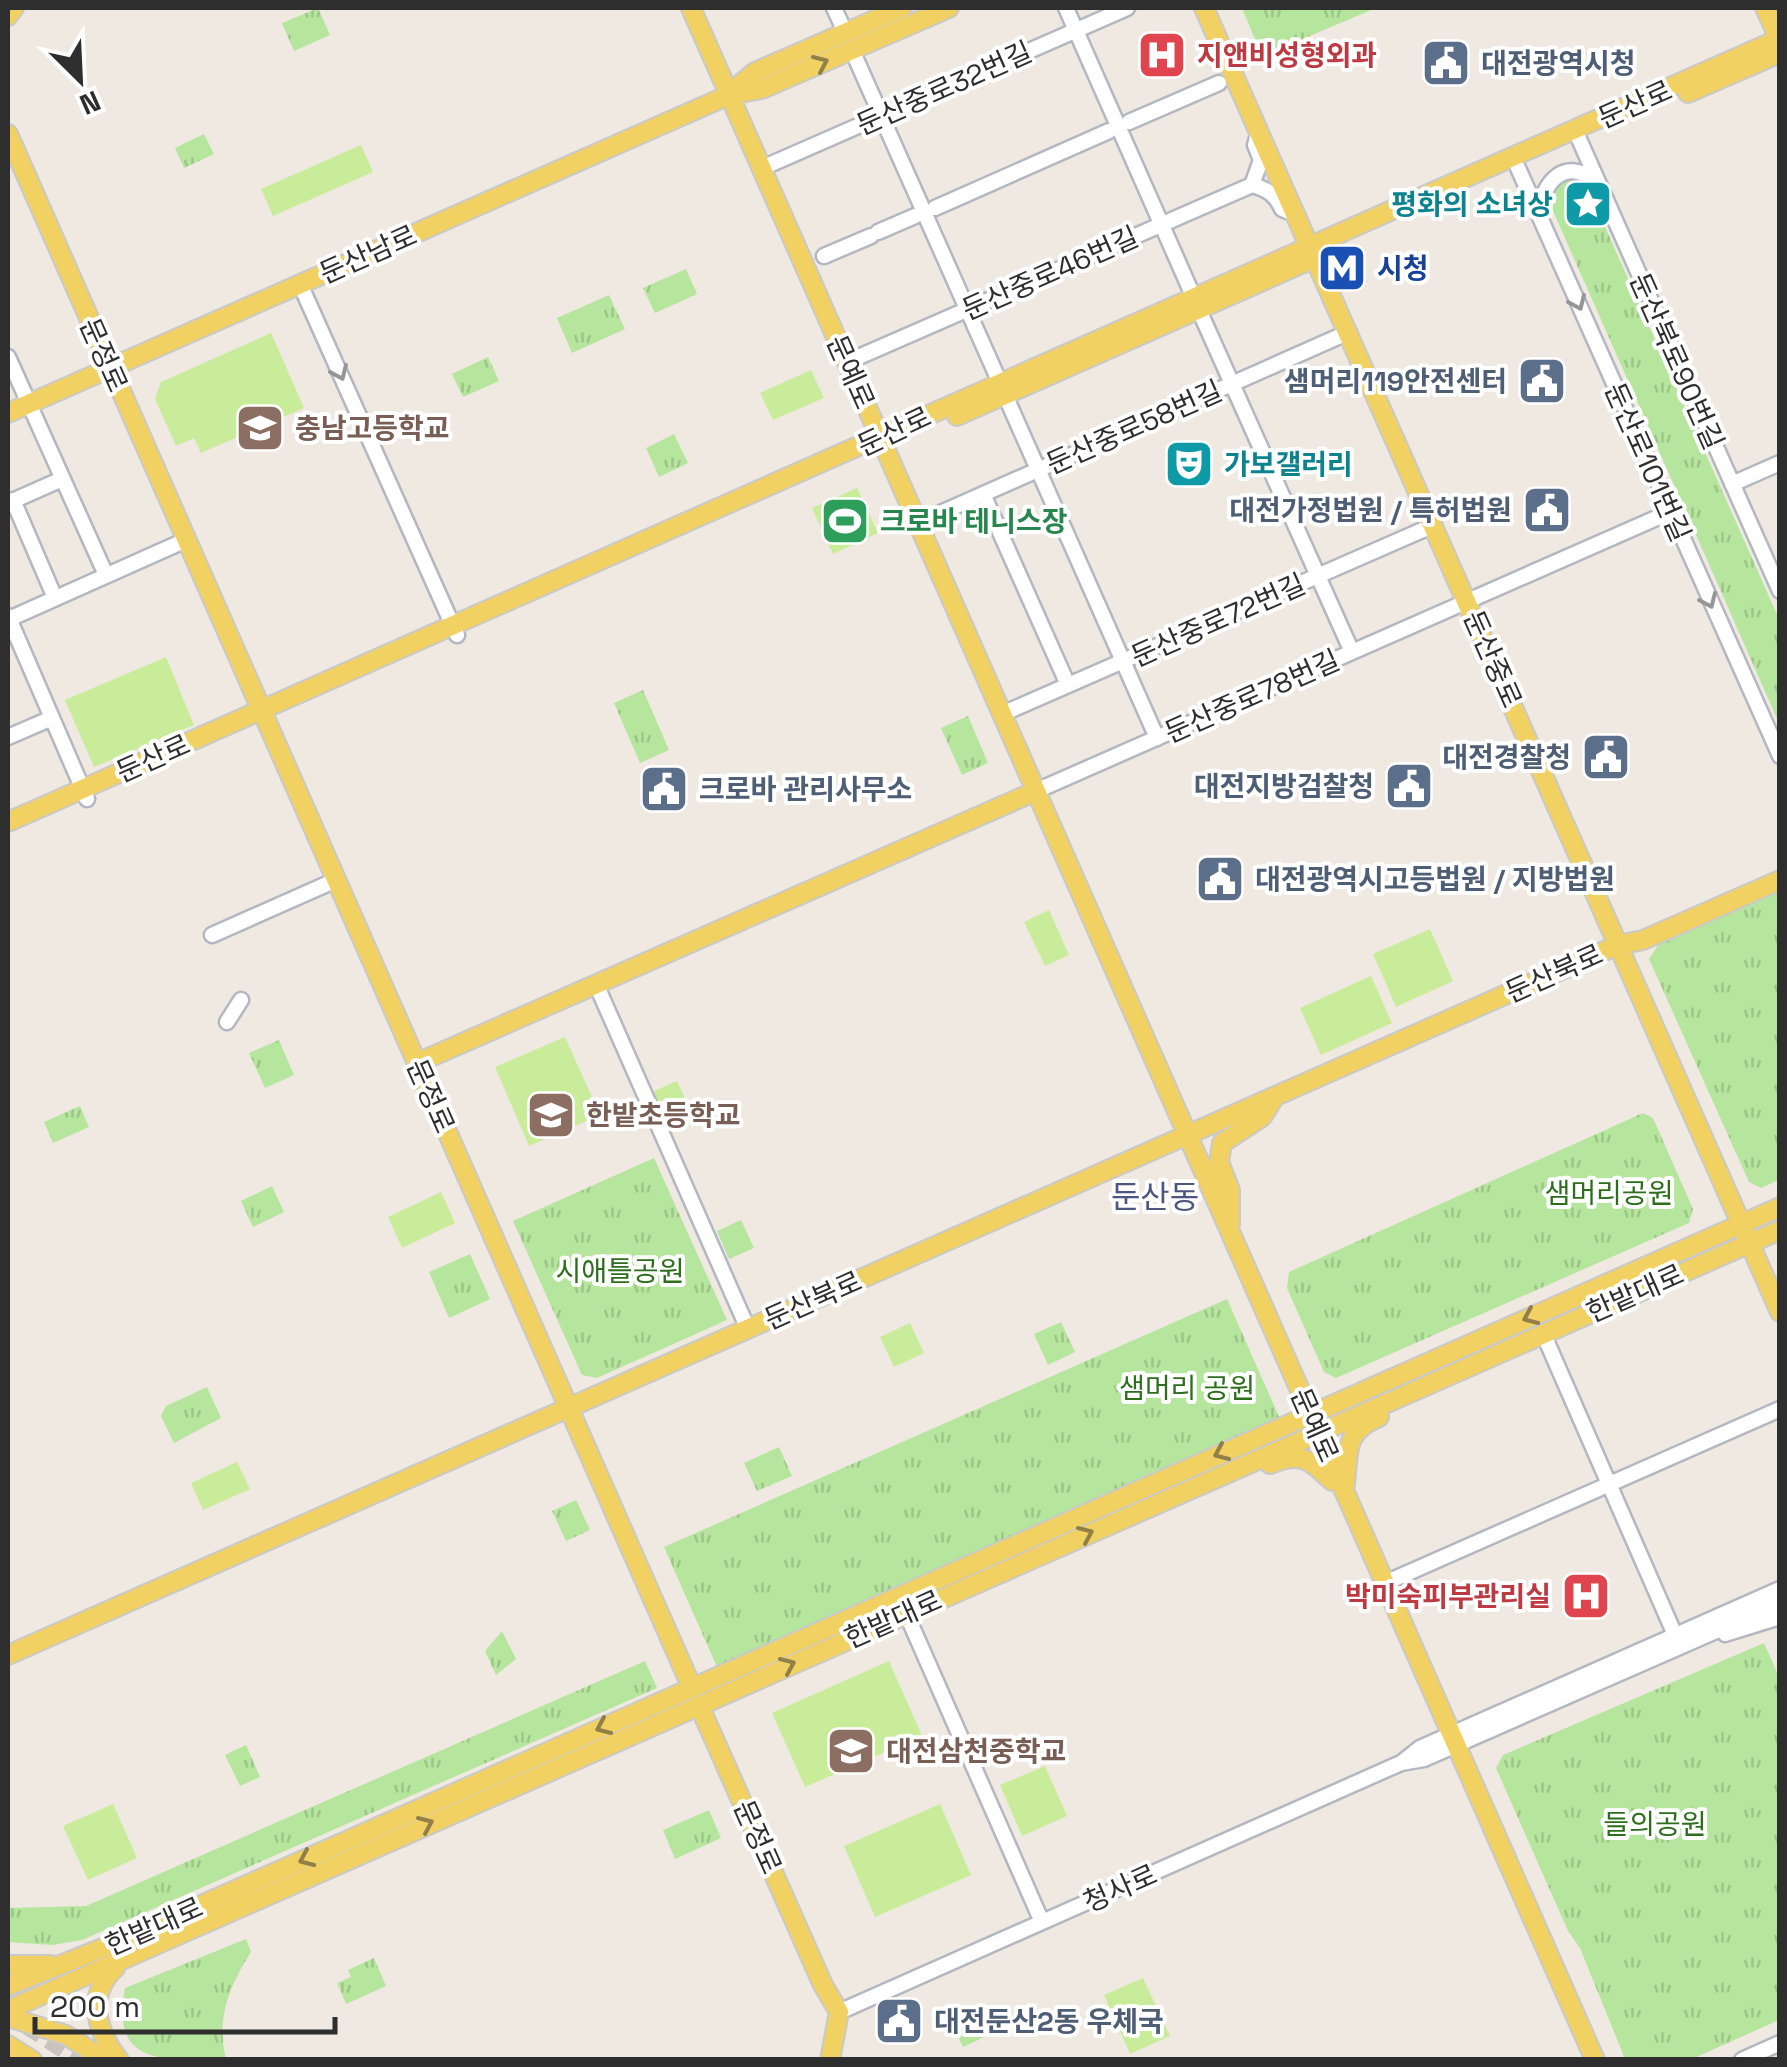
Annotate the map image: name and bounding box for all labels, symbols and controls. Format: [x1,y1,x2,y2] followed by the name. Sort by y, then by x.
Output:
[1136,29,1188,81] hospital icon: 지앤비성형외과
[30,30,130,130] north arrow
[851,33,1037,143] street label: 둔산중로32번길
[1197,37,1377,73] place label: 지앤비성형외과
[1420,37,1472,89] public building icon: 대전광역시청
[1481,45,1636,81] place label: 대전광역시청
[811,55,829,75] one-way arrow
[1592,72,1678,136] street label: 둔산로
[74,83,106,123] text: N
[1562,178,1614,230] place icon: 평화의 소녀상
[1391,186,1553,222] place label: 평화의 소녀상
[314,217,422,291] street label: 둔산남로
[956,218,1144,328] street label: 둔산중로46번길
[1316,242,1368,294] metro station icon: 시청
[1377,250,1429,286] place label: 시청
[1622,267,1732,455] street label: 둔산북로90번길
[1566,293,1586,311] one-way arrow
[72,312,136,398] street label: 문정로
[819,329,883,415] street label: 문예로
[1516,355,1568,407] public building icon: 샘머리119안전센터
[328,363,348,381] one-way arrow
[1284,363,1507,399] place label: 샘머리119안전센터
[1040,372,1228,482] street label: 둔산중로58번길
[1597,377,1699,547] street label: 둔산로101번길
[851,398,937,464] street label: 둔산로
[234,402,286,454] school or university icon: 충남고등학교
[295,410,450,446] place label: 충남고등학교
[1163,438,1215,490] theatre icon: 가보갤러리
[1224,446,1353,482] place label: 가보갤러리
[1521,484,1573,536] public building icon: 대전가정법원 / 특허법원
[1229,492,1512,528] place label: 대전가정법원 / 특허법원
[819,495,871,547] sports icon: 크로바 테니스장
[880,503,1067,539] place label: 크로바 테니스장
[1125,566,1311,674] street label: 둔산중로72번길
[1697,591,1717,609] one-way arrow
[1456,605,1530,713] street label: 둔산중로
[1159,641,1345,751] street label: 둔산중로78번길
[110,726,196,790] street label: 둔산로
[1580,731,1632,783] public building icon: 대전경찰청
[1442,739,1571,775] place label: 대전경찰청
[1383,760,1435,812] public building icon: 대전지방검찰청
[638,763,690,815] public building icon: 크로바 관리사무소
[1194,768,1374,804] place label: 대전지방검찰청
[699,771,912,807] place label: 크로바 관리사무소
[1194,853,1246,905] public building icon: 대전광역시고등법원 / 지방법원
[1255,861,1615,897] place label: 대전광역시고등법원 / 지방법원
[1500,936,1608,1010] street label: 둔산북로
[399,1053,463,1139] street label: 문정로
[525,1089,577,1141] school or university icon: 한밭초등학교
[586,1097,741,1133] place label: 한밭초등학교
[1545,1175,1673,1211] park label: 샘머리공원
[1111,1177,1199,1217] district label: 둔산동
[556,1253,684,1289] park label: 시애틀공원
[1581,1256,1689,1330] street label: 한밭대로
[759,1263,867,1337] street label: 둔산북로
[1522,1305,1540,1325] one-way arrow
[1119,1370,1255,1406] park label: 샘머리 공원
[1283,1382,1347,1468] street label: 문예로
[1213,1441,1231,1461] one-way arrow
[1076,1526,1094,1546] one-way arrow
[1560,1570,1612,1622] hospital icon: 박미숙피부관리실
[1345,1578,1551,1614] place label: 박미숙피부관리실
[839,1582,947,1656] street label: 한밭대로
[778,1657,796,1677] one-way arrow
[595,1715,613,1735] one-way arrow
[825,1725,877,1777] school or university icon: 대전삼천중학교
[886,1733,1066,1769] place label: 대전삼천중학교
[726,1794,790,1880] street label: 문정로
[1603,1806,1707,1842] park label: 들의공원
[416,1816,434,1836] one-way arrow
[298,1847,316,1867] one-way arrow
[1077,1856,1163,1920] street label: 청사로
[100,1889,208,1963] street label: 한밭대로
[35,1972,335,2034] scale bar
[50,1987,140,2026] text: 200 m
[873,1995,925,2047] public building icon: 대전둔산2동 우체국
[934,2003,1164,2039] place label: 대전둔산2동 우체국

